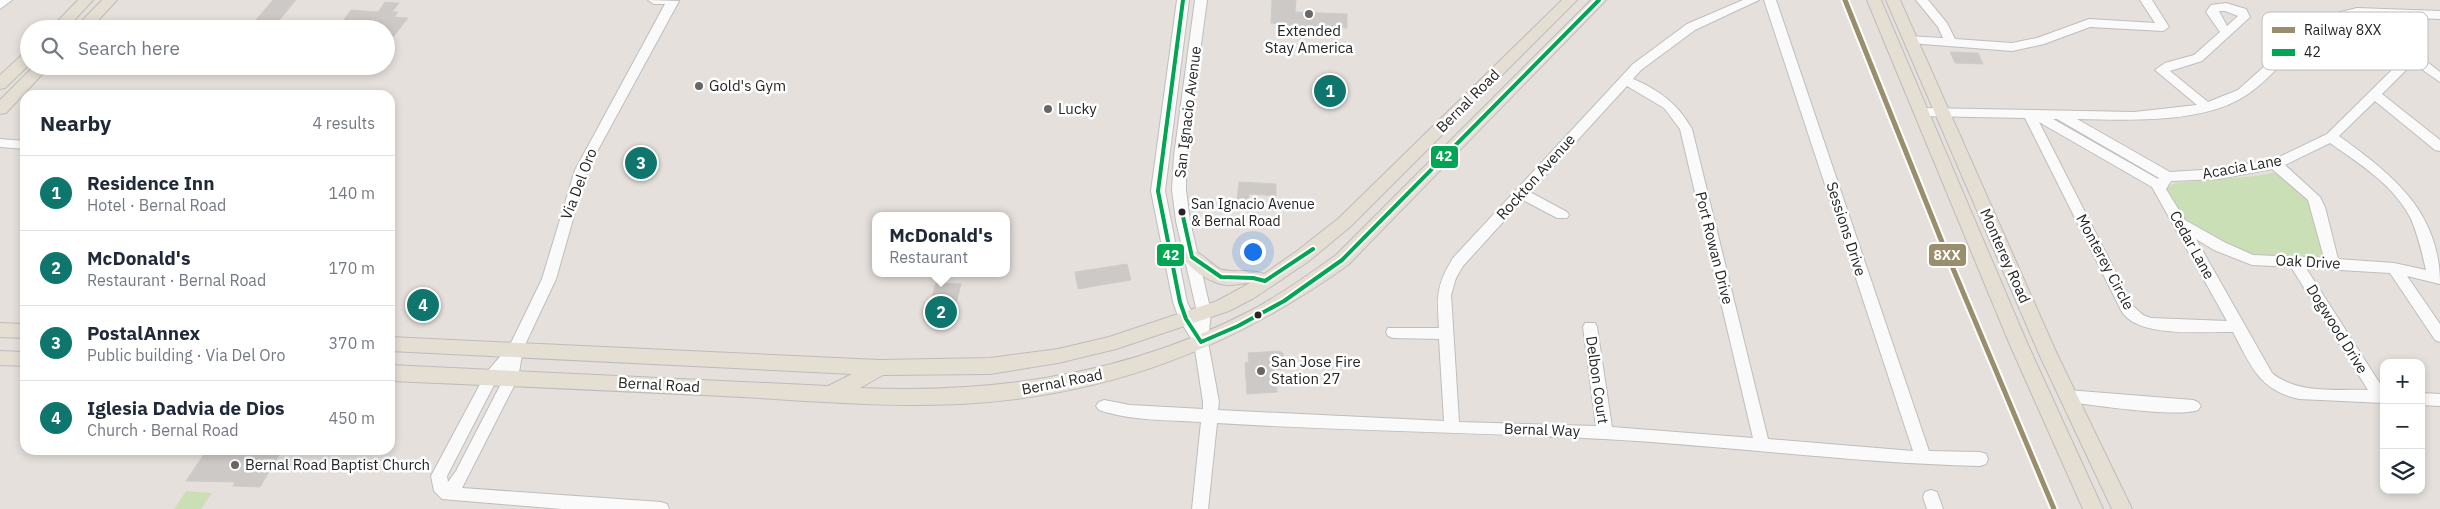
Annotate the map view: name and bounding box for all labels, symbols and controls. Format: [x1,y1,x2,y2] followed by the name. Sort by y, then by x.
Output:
[1303,8,1315,20] marker: Extended Stay America
[2262,12,2428,70] legend
[20,20,395,75] search box
[1265,21,1353,57] place label: Extended Stay America
[2304,21,2382,39] text: Railway 8XX
[38,34,66,62] icon: search
[78,36,180,60] text: Search here
[2304,43,2321,61] text: 42
[1170,45,1205,179] street label: San Ignacio Avenue
[1432,65,1503,136] street label: Bernal Road
[1314,72,1346,110] pin: 1
[709,76,786,95] place label: Gold's Gym
[693,80,705,92] marker: Gold's Gym
[1058,99,1097,118] place label: Lucky
[1042,103,1054,115] marker: Lucky
[40,109,111,137] text: Nearby
[312,113,375,133] text: 4 results
[1492,130,1579,223] street label: Rockton Avenue
[625,144,657,182] pin: 3
[556,145,601,222] street label: Via Del Oro
[1430,145,1459,169] line badge: 42
[1436,147,1452,165] text: 42
[2201,150,2283,183] street label: Acacia Lane
[87,171,215,195] text: Residence Inn
[1822,179,1871,278] street label: Sessions Drive
[51,183,61,203] text: 1
[328,183,375,203] text: 140 m
[1691,190,1738,306] street label: Port Rowan Drive
[87,195,226,215] text: Hotel · Bernal Road
[1191,195,1315,230] place label: San Ignacio Avenue & Bernal Road
[1976,205,2035,306] street label: Monterey Road
[1177,207,1187,217] marker: San Ignacio Avenue & Bernal Road
[2166,207,2219,282] street label: Cedar Lane
[2072,211,2139,313] street label: Monterey Circle
[872,212,1010,277] popup
[889,223,993,247] text: McDonald's
[1240,239,1266,265] your location
[1156,243,1185,267] line badge: 42
[1928,243,1967,267] line badge: 8XX
[87,246,190,270] text: McDonald's
[1163,246,1179,264] text: 42
[1933,246,1961,264] text: 8XX
[889,247,968,267] text: Restaurant
[2275,250,2341,273] street label: Oak Drive
[51,258,61,278] text: 2
[328,258,375,278] text: 170 m
[87,270,266,290] text: Restaurant · Bernal Road
[2302,281,2372,377] street label: Dogwood Drive
[407,286,439,324] pin: 4
[925,293,957,331] pin: 2
[1253,310,1263,320] unlabelled marker
[87,321,200,345] text: PostalAnnex
[51,333,61,353] text: 3
[328,333,375,353] text: 370 m
[1582,335,1613,425] street label: Delbon Court
[87,345,285,365] text: Public building · Via Del Oro
[1271,352,1361,388] place label: San Jose Fire Station 27
[2380,359,2425,494] map controls
[2380,359,2425,404] button: +
[1020,364,1104,399] street label: Bernal Road
[1255,365,1267,377] marker: San Jose Fire Station 27
[617,373,701,396] street label: Bernal Road
[87,396,285,420] text: Iglesia Dadvia de Dios
[2380,404,2425,449] button: −
[51,408,61,428] text: 4
[328,408,375,428] text: 450 m
[1504,419,1581,440] street label: Bernal Way
[87,420,238,440] text: Church · Bernal Road
[2380,449,2425,494] button: layers
[245,455,430,474] place label: Bernal Road Baptist Church
[229,459,241,471] marker: Bernal Road Baptist Church

